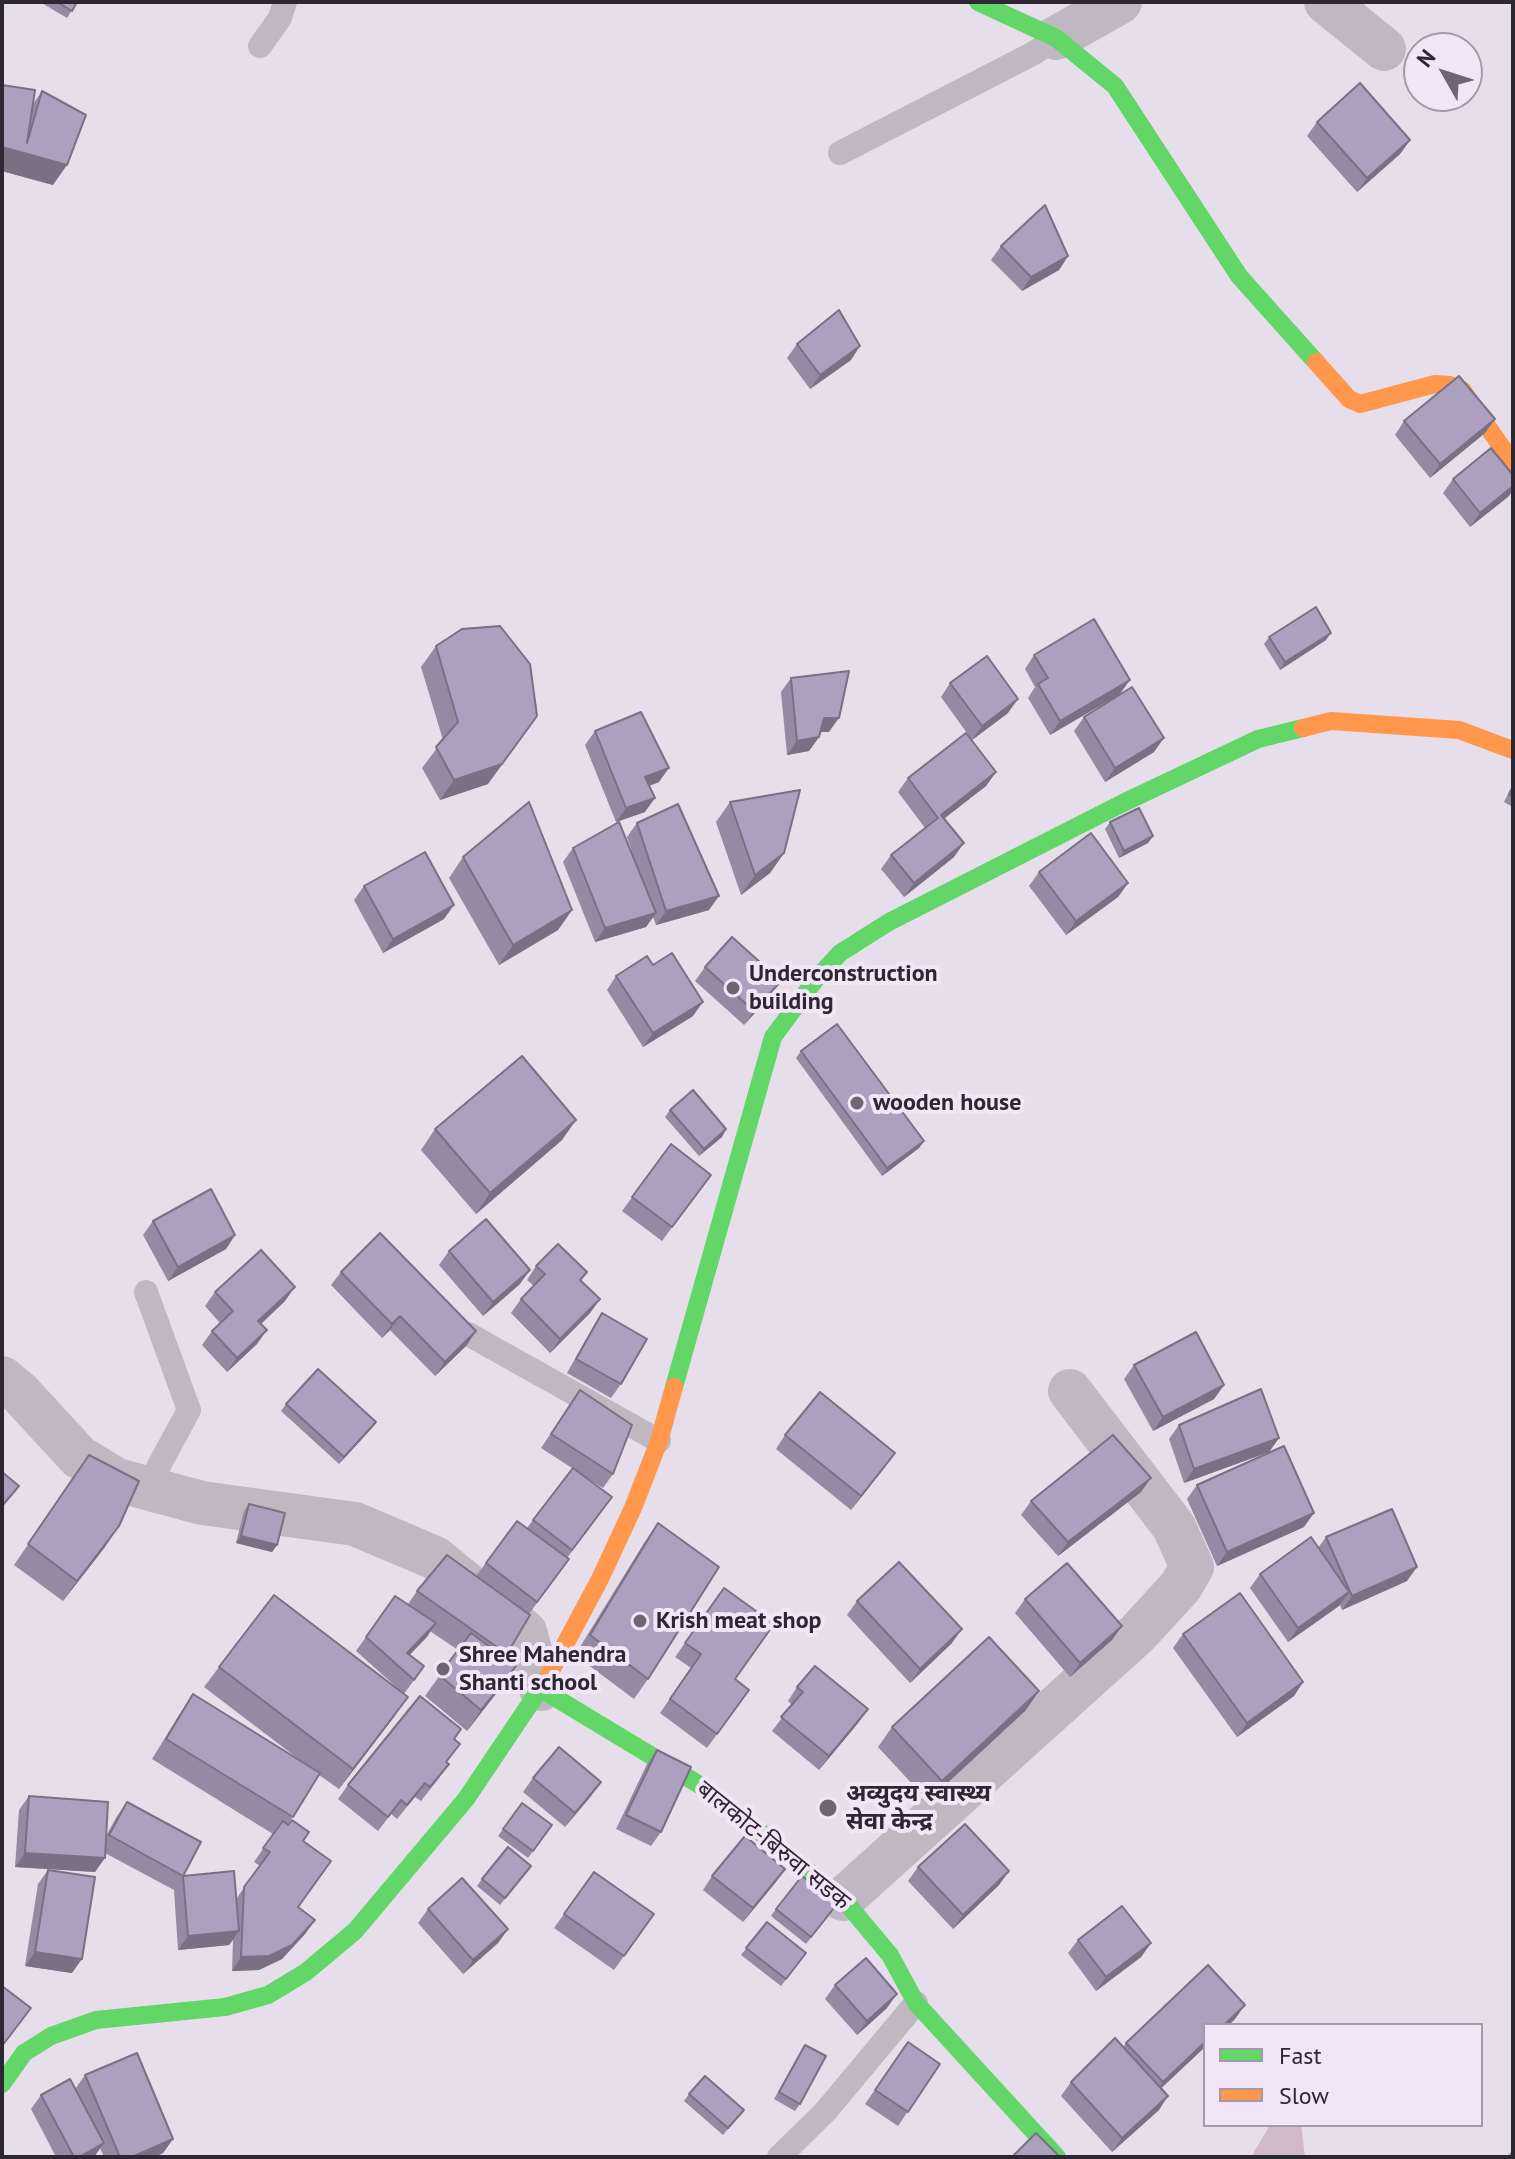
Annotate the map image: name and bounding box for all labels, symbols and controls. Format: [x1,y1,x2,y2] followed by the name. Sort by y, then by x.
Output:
[1403,32,1483,112] north arrow
[1410,44,1441,73] text: N
[749,960,938,1016] place label: Underconstruction building
[724,979,742,997] marker: Underconstruction building
[873,1089,1021,1117] place label: wooden house
[848,1094,866,1112] marker: wooden house
[656,1607,821,1635] place label: Krish meat shop
[631,1612,649,1630] marker: Krish meat shop
[459,1641,626,1697] place label: Shree Mahendra Shanti school
[434,1660,452,1678] marker: Shree Mahendra Shanti school
[690,1775,856,1917] street label: बालकोट-बिरुवा सडक
[846,1780,991,1836] place label: अव्युदय स्वास्थ्य सेवा केन्द्र
[817,1797,839,1819] marker: अव्युदय स्वास्थ्य सेवा केन्द्र
[1203,2023,1483,2127] legend
[1279,2040,1322,2071] text: Fast
[1279,2080,1329,2111] text: Slow

